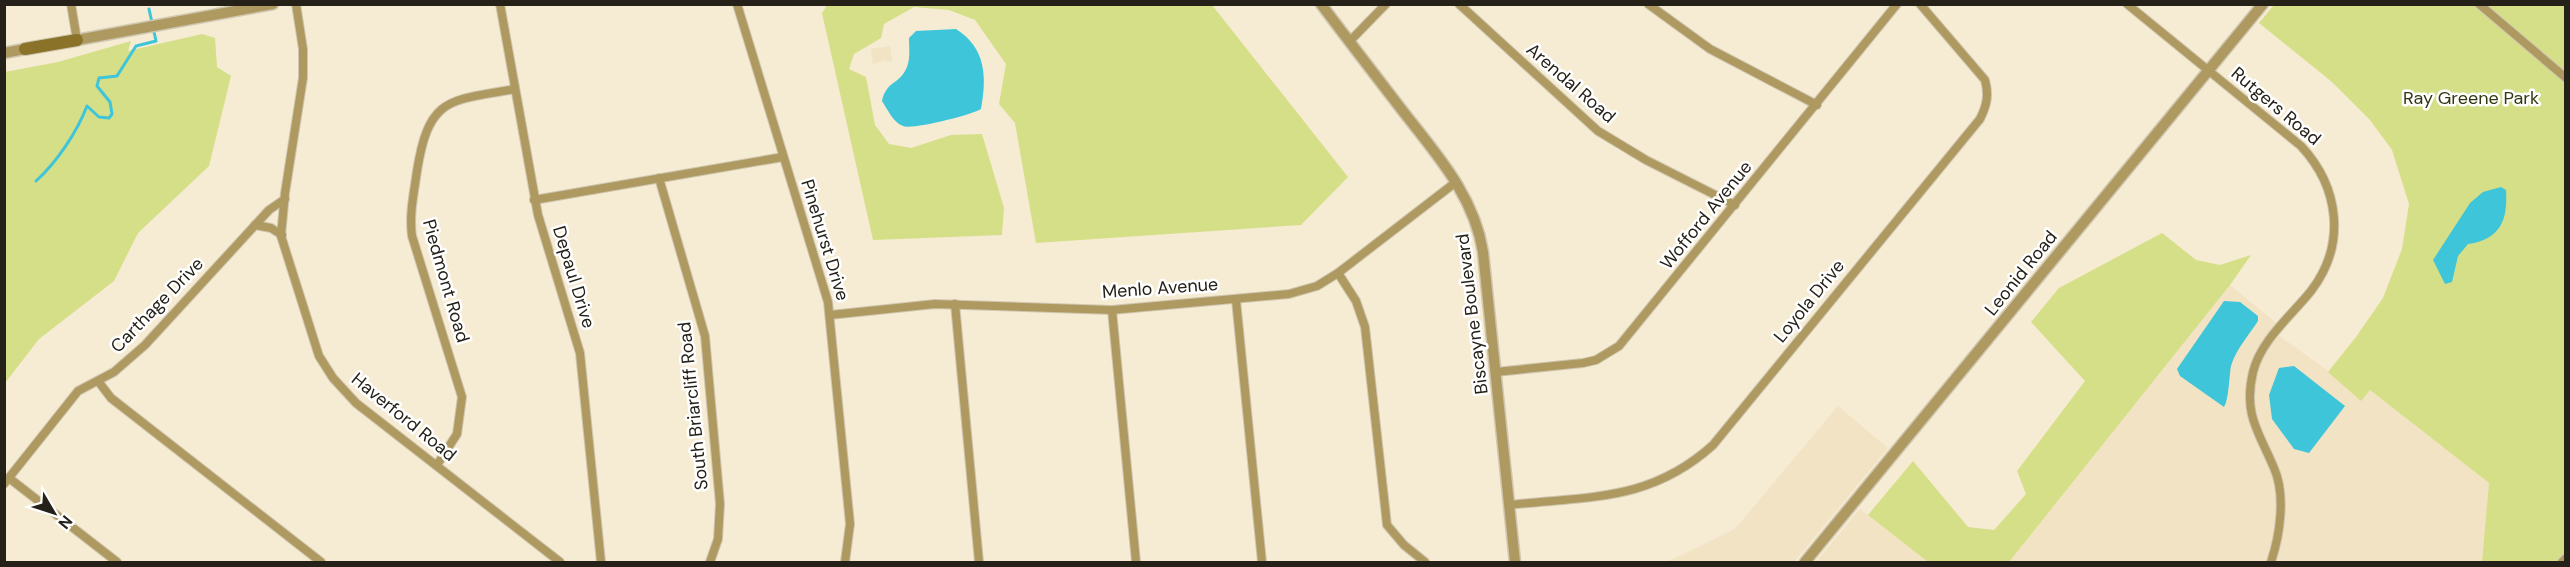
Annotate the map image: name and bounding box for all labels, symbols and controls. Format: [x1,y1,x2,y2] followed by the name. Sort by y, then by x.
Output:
[1521,38,1621,128] street label: Arendal Road
[2226,61,2326,151] street label: Rutgers Road
[2403,86,2539,110] park label: Ray Greene Park
[1655,156,1757,274] street label: Wofford Avenue
[795,176,855,304] street label: Pinehurst Drive
[417,217,475,345] street label: Piedmont Road
[547,223,601,331] street label: Depaul Drive
[1979,226,2063,320] street label: Leonid Road
[1450,232,1494,396] street label: Biscayne Boulevard
[105,252,209,358] street label: Carthage Drive
[1768,255,1850,347] street label: Loyola Drive
[1101,272,1219,304] street label: Menlo Avenue
[672,321,714,491] street label: South Briarcliff Road
[347,367,461,467] street label: Haverford Road
[24,483,84,543] north arrow
[53,511,77,533] text: N

